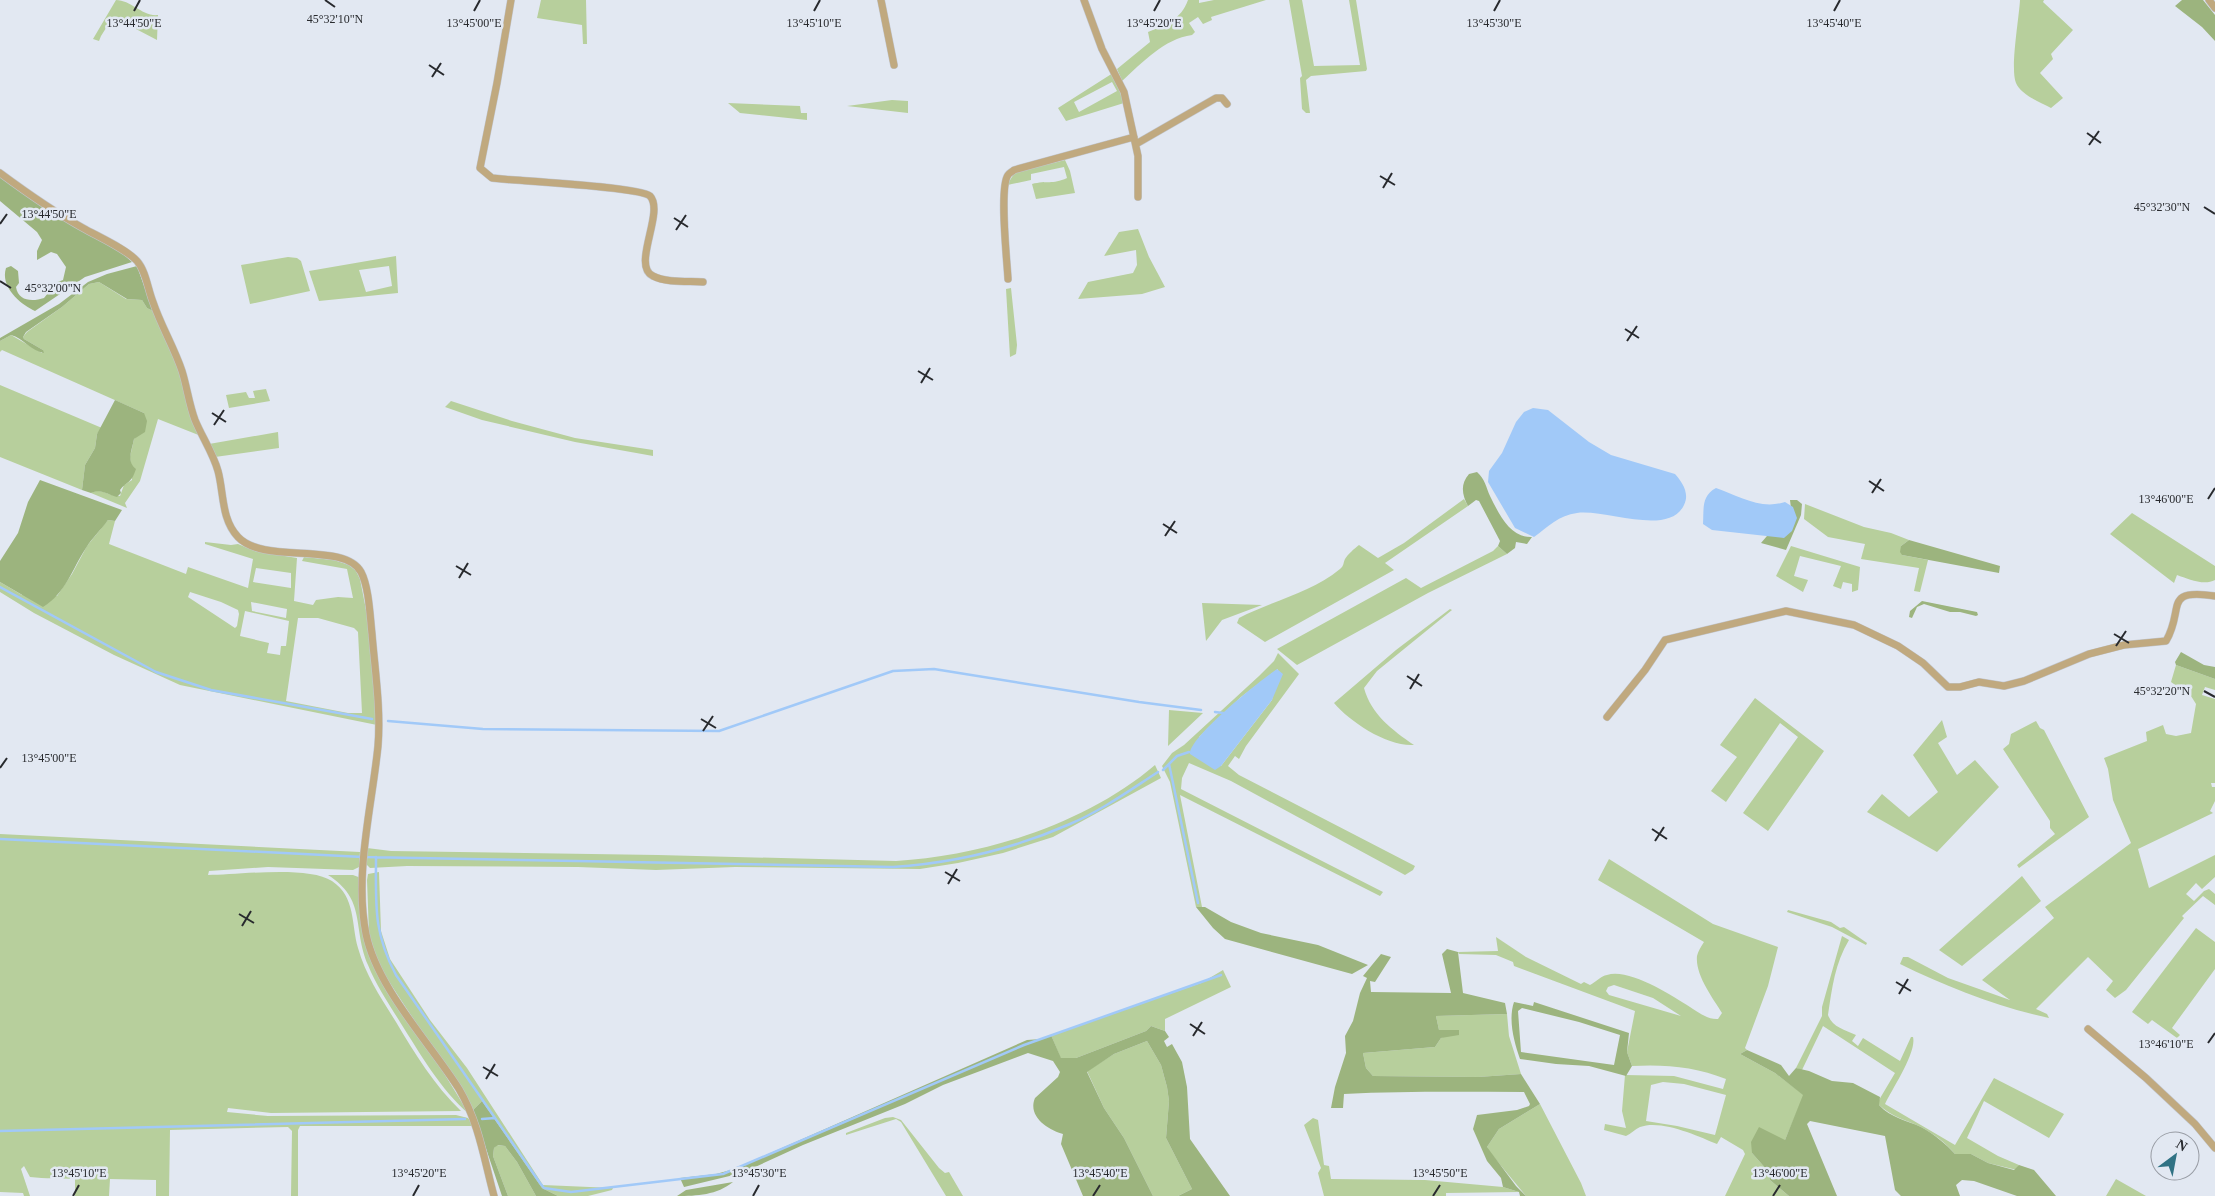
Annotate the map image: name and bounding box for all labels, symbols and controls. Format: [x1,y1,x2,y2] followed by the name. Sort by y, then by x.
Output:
[307,12,364,26] text: 45°32'10"N
[106,16,162,30] text: 13°44'50"E
[446,16,502,30] text: 13°45'00"E
[786,16,842,30] text: 13°45'10"E
[1126,16,1182,30] text: 13°45'20"E
[1466,16,1522,30] text: 13°45'30"E
[1806,16,1862,30] text: 13°45'40"E
[2134,200,2191,214] text: 45°32'30"N
[21,207,77,221] text: 13°44'50"E
[25,281,82,295] text: 45°32'00"N
[2138,492,2194,506] text: 13°46'00"E
[2134,684,2191,698] text: 45°32'20"N
[21,751,77,765] text: 13°45'00"E
[2138,1037,2194,1051] text: 13°46'10"E
[2150,1131,2200,1181] north arrow
[2173,1136,2190,1154] text: N
[51,1166,107,1180] text: 13°45'10"E
[391,1166,447,1180] text: 13°45'20"E
[731,1166,787,1180] text: 13°45'30"E
[1072,1166,1128,1180] text: 13°45'40"E
[1412,1166,1468,1180] text: 13°45'50"E
[1752,1166,1808,1180] text: 13°46'00"E

